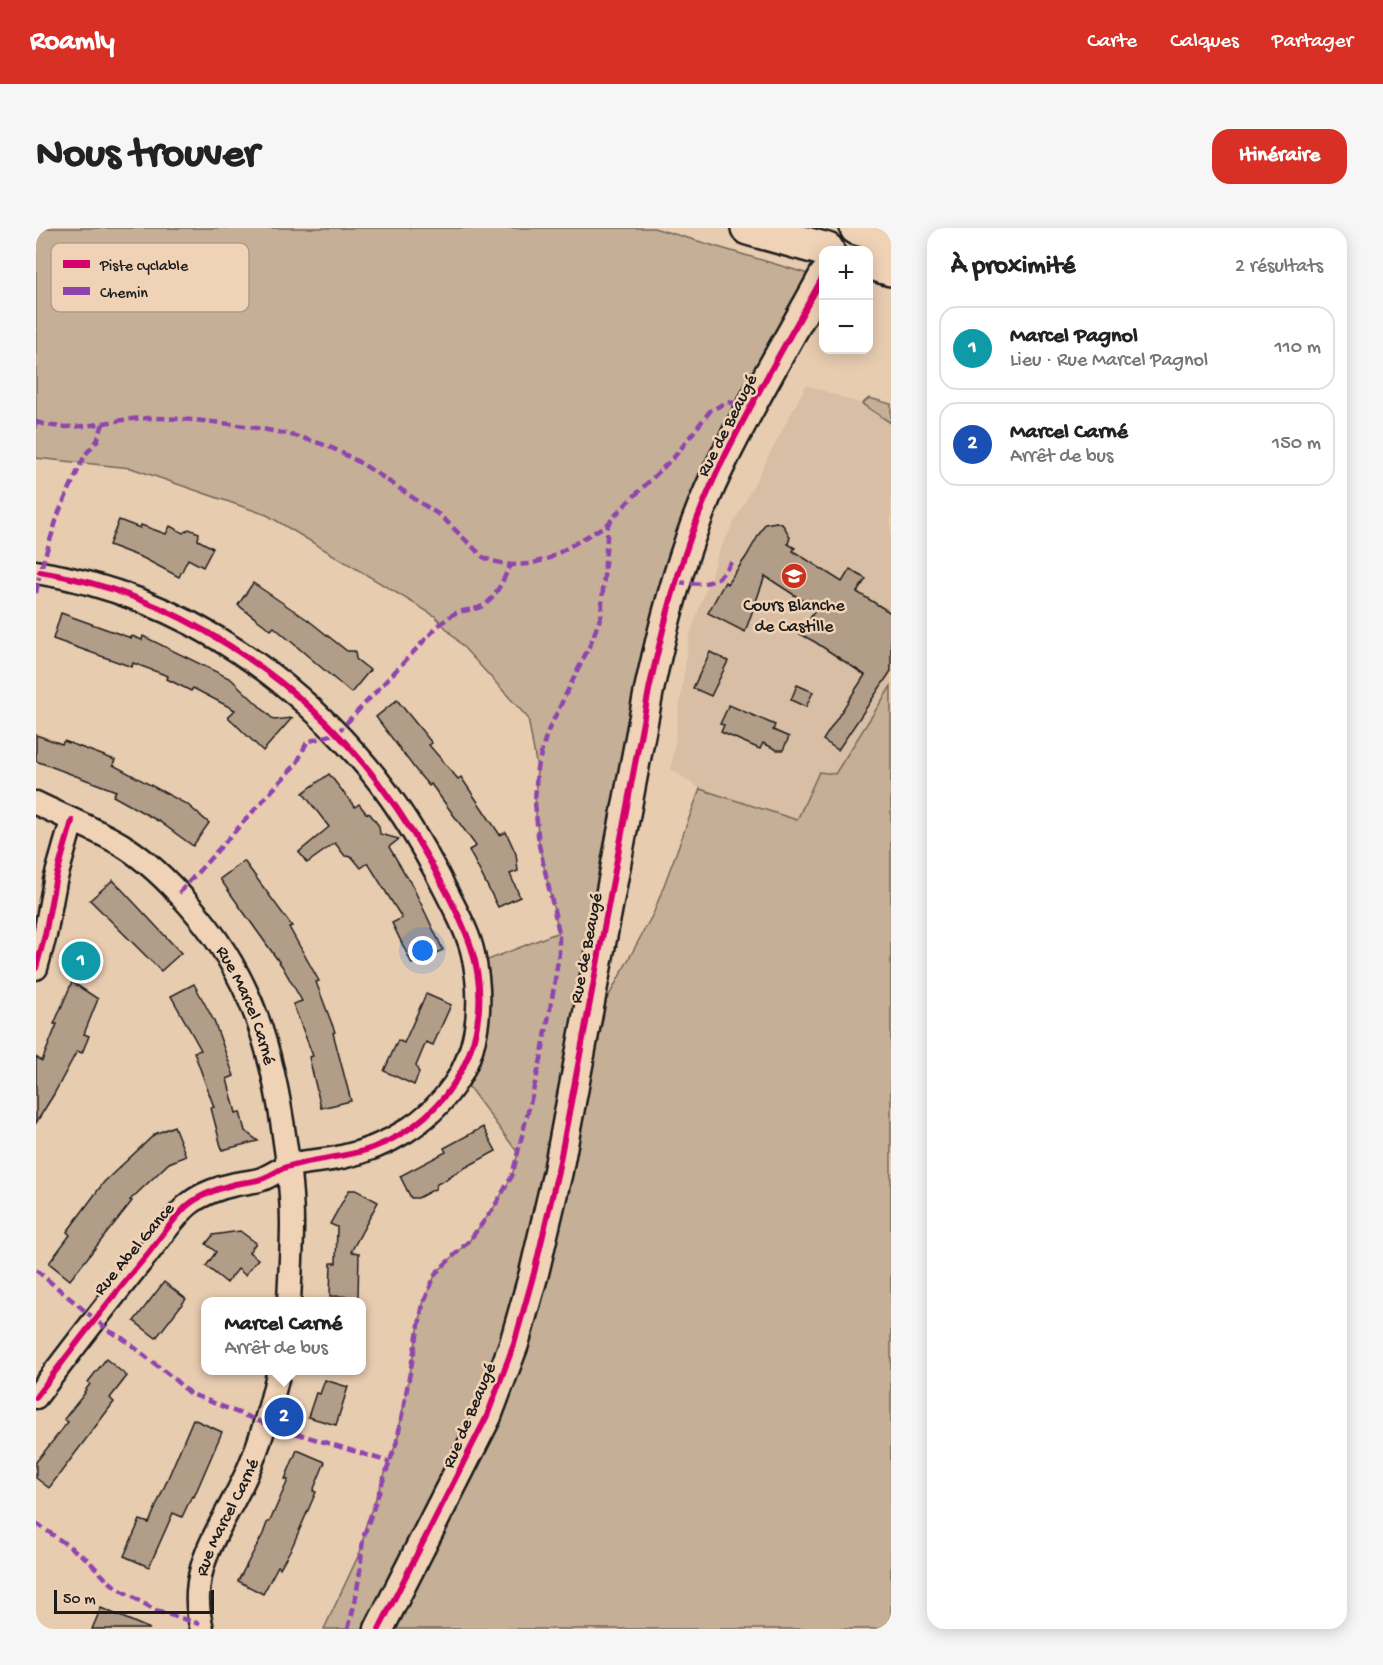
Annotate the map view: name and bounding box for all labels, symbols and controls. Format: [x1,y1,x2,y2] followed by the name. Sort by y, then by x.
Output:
[30,26,115,59] text: Roamly
[1087,30,1137,55] text: Carte
[1170,30,1239,55] text: Calques
[1272,30,1353,55] text: Partager
[1212,129,1347,184] button: Itinéraire
[36,132,259,181] text: Nous trouver
[51,243,249,312] legend
[819,246,873,354] map controls
[819,246,873,300] button: +
[951,252,1075,283] text: À proximité
[1235,256,1323,279] text: 2 résultats
[99,258,189,277] text: Piste cyclable
[100,285,148,304] text: Chemin
[819,300,873,354] button: −
[1010,324,1138,350] text: Marcel Pagnol
[968,337,977,360] text: 1
[1275,337,1321,360] text: 110 m
[1010,350,1208,373] text: Lieu · Rue Marcel Pagnol
[693,371,763,481] street label: Rue de Beaugé
[1010,420,1128,446] text: Marcel Carné
[968,433,977,456] text: 2
[1272,433,1321,456] text: 150 m
[1010,446,1113,469] text: Arrêt de bus
[779,561,809,591] school or university icon: Cours Blanche de Castille
[743,596,846,638] place label: Cours Blanche de Castille
[566,891,609,1005] street label: Rue de Beaugé
[408,936,437,965] your location
[62,938,100,984] pin: 1
[210,943,279,1068] street label: Rue Marcel Carné
[90,1199,180,1300] street label: Rue Abel Gance
[201,1297,366,1375] popup
[225,1312,342,1338] text: Marcel Carné
[225,1338,328,1361] text: Arrêt de bus
[439,1360,502,1472] street label: Rue de Beaugé
[264,1394,304,1440] pin: 2
[192,1456,265,1579] street label: Rue Marcel Carné
[54,1587,214,1614] scale bar
[63,1591,96,1610] text: 50 m

